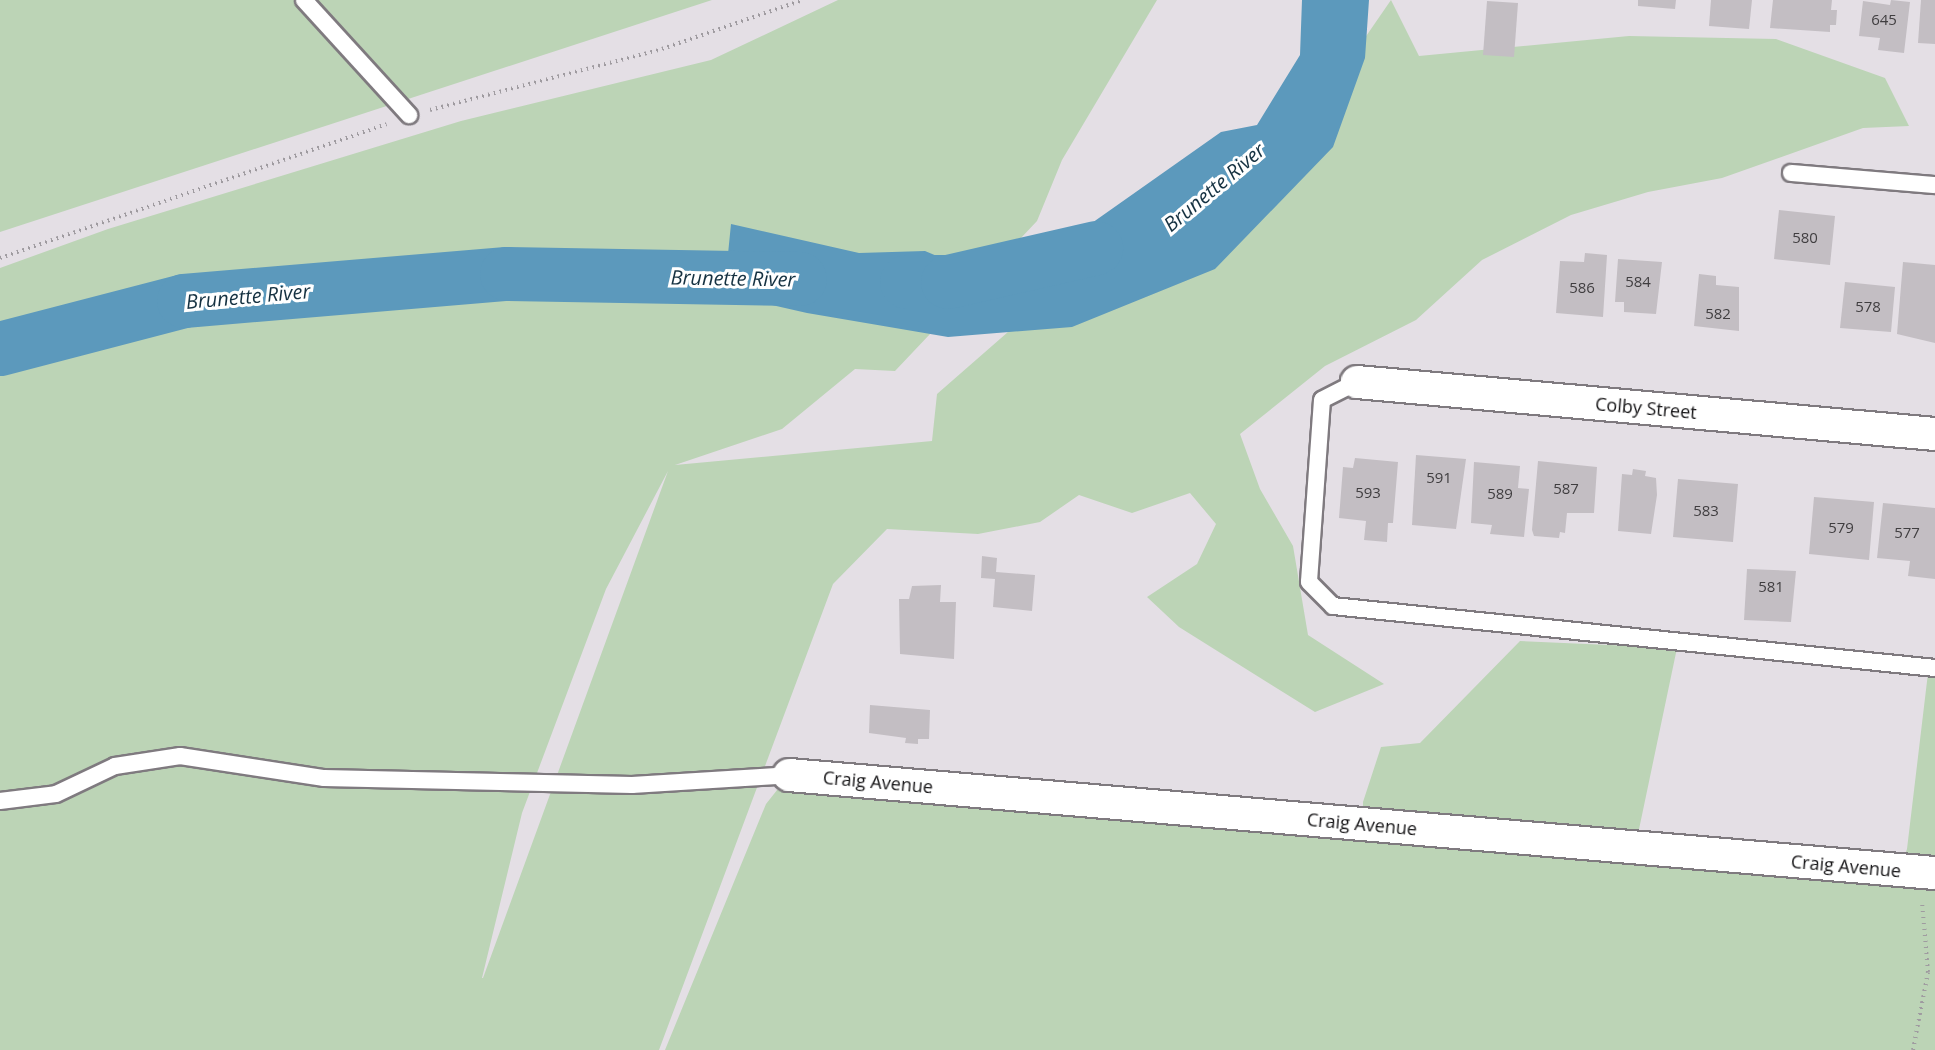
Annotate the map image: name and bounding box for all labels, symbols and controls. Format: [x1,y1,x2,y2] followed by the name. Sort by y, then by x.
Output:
[1871,11,1897,29] house number: 645
[1158,138,1270,236] water label: Brunette River
[1792,229,1818,247] house number: 580
[670,265,796,291] water label: Brunette River
[1625,273,1651,291] house number: 584
[185,279,311,313] water label: Brunette River
[1569,279,1595,297] house number: 586
[1855,298,1881,316] house number: 578
[1705,305,1731,323] house number: 582
[1594,393,1698,423] street label: Colby Street
[1426,469,1452,487] house number: 591
[1553,480,1579,498] house number: 587
[1355,484,1381,502] house number: 593
[1487,485,1513,503] house number: 589
[1693,502,1719,520] house number: 583
[1828,519,1854,537] house number: 579
[1894,524,1920,542] house number: 577
[1758,578,1784,596] house number: 581
[822,766,934,798] street label: Craig Avenue
[1306,808,1418,840] street label: Craig Avenue
[1790,850,1902,882] street label: Craig Avenue

